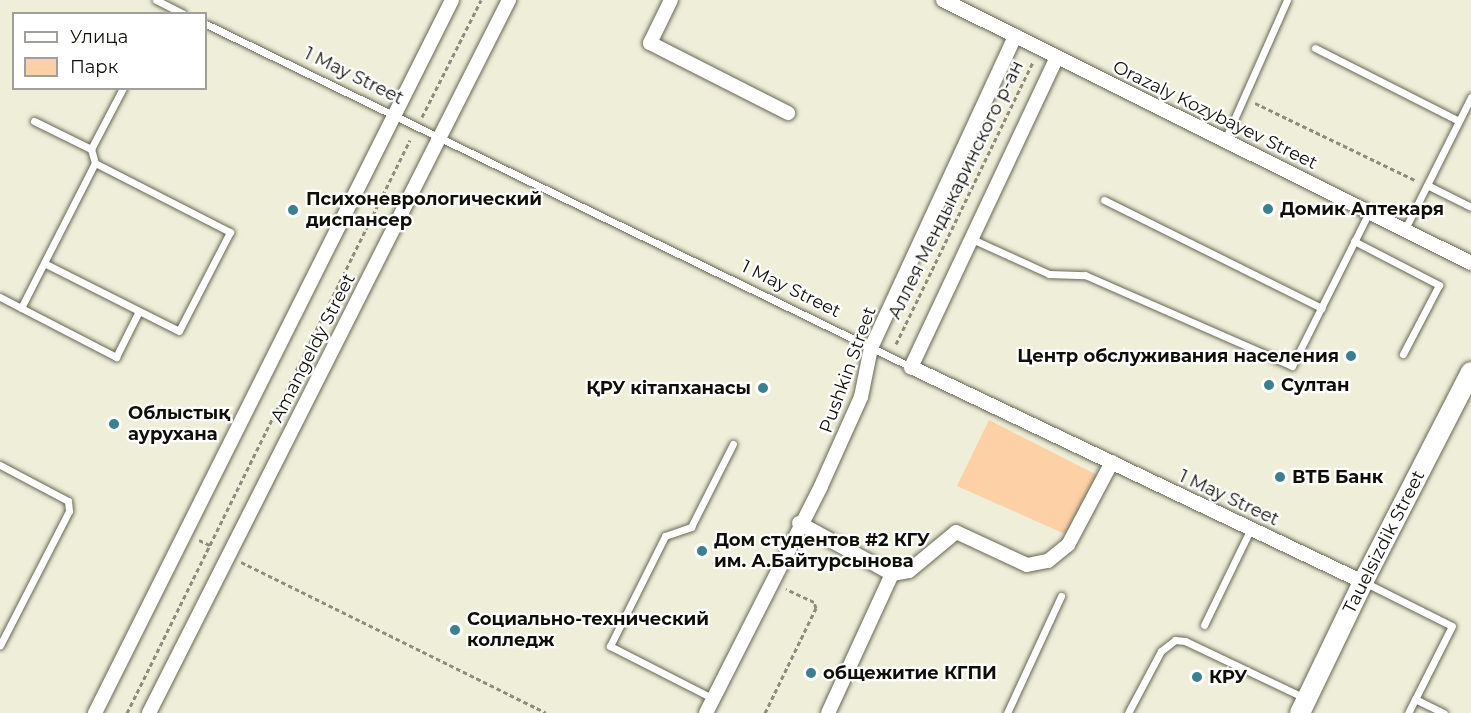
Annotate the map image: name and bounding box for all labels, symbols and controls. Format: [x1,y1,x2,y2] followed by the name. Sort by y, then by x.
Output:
[12,12,207,90] legend
[70,26,128,48] text: Улица
[301,43,407,109] street label: 1 May Street
[70,56,118,78] text: Парк
[1109,56,1321,174] street label: Orazaly Kozybayev Street
[884,57,1028,323] street label: Аллея Мендыкаринского р-ан
[306,189,542,232] place label: Психоневрологический диспансер
[1280,198,1444,220] place label: Домик Аптекаря
[284,201,302,219] marker: Психоневрологический диспансер
[1261,202,1275,216] marker: Домик Аптекаря
[738,256,844,322] street label: 1 May Street
[266,270,360,426] street label: Amangeldy Street
[815,304,881,436] street label: Pushkin Street
[1017,345,1339,367] place label: Центр обслуживания населения
[1344,349,1358,363] marker: Центр обслуживания населения
[1281,374,1349,396] place label: Султан
[586,377,751,399] place label: ҚРУ кітапханасы
[1262,378,1276,392] marker: Султан
[756,381,770,395] marker: ҚРУ кітапханасы
[128,403,230,446] place label: Облыстық аурухана
[105,415,123,433] marker: Облыстық аурухана
[1176,465,1282,531] street label: 1 May Street
[1292,466,1383,488] place label: ВТБ Банк
[1339,467,1429,617] street label: Tauelsіzdіk Street
[1273,470,1287,484] marker: ВТБ Банк
[714,530,930,572] place label: Дом студентов #2 КГУ им. А.Байтурсынова
[695,544,709,558] marker: Дом студентов #2 КГУ им. А.Байтурсынова
[467,609,709,652] place label: Социально-технический колледж
[448,623,462,637] marker: Социально-технический колледж
[823,662,997,684] place label: общежитие КГПИ
[804,666,818,680] marker: общежитие КГПИ
[1209,666,1247,688] place label: КРУ
[1190,670,1204,684] marker: КРУ

